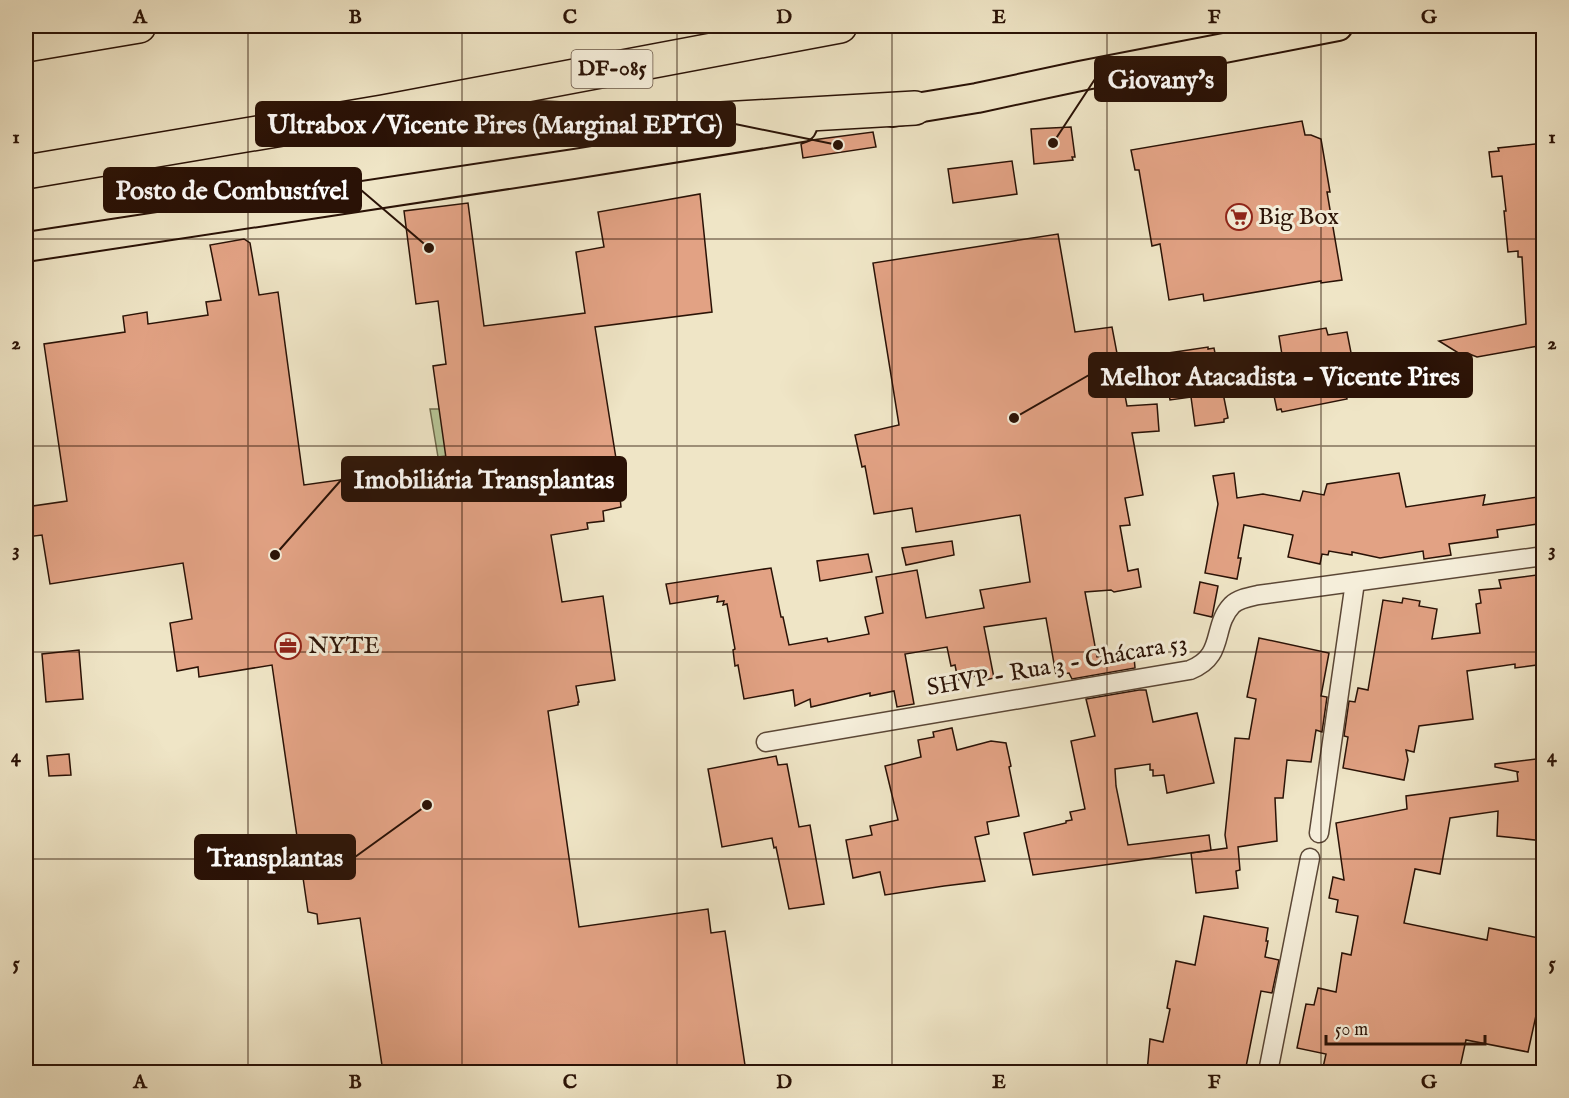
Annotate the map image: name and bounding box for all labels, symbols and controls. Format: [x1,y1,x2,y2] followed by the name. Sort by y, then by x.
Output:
[132,5,148,30] text: A
[348,5,362,30] text: B
[563,5,577,30] text: C
[776,5,792,30] text: D
[992,5,1006,30] text: E
[1208,5,1221,30] text: F
[1421,5,1438,30] text: G
[572,50,652,88] road number: DF-085
[1095,57,1226,101] callout: Giovany's
[1108,64,1214,97] text: Giovany's
[256,102,735,146] callout: Ultrabox / Vicente Pires (Marginal EPTG)
[266,109,723,142] text: Ultrabox / Vicente Pires (Marginal EPTG)
[12,125,20,150] text: 1
[1548,125,1556,150] text: 1
[104,168,361,212] callout: Posto de Combustível
[116,175,349,208] text: Posto de Combustível
[1224,202,1254,232] supermarket icon: Big Box
[1258,202,1339,233] place label: Big Box
[11,331,21,356] text: 2
[1547,331,1557,356] text: 2
[1089,353,1472,397] callout: Melhor Atacadista - Vicente Pires
[1100,361,1460,394] text: Melhor Atacadista - Vicente Pires
[342,457,626,501] callout: Imobiliária Transplantas
[354,464,614,497] text: Imobiliária Transplantas
[12,538,20,563] text: 3
[1548,538,1556,563] text: 3
[924,628,1190,704] street label: SHVP - Rua 3 - Chácara 53
[273,631,303,661] office icon: NYTE
[308,631,380,662] place label: NYTE
[11,744,22,769] text: 4
[1547,744,1558,769] text: 4
[195,835,355,879] callout: Transplantas
[206,842,343,875] text: Transplantas
[12,951,20,976] text: 5
[1548,951,1556,976] text: 5
[1326,1008,1485,1046] scale bar
[1335,1019,1368,1042] text: 50 m
[132,1070,148,1095] text: A
[348,1070,362,1095] text: B
[563,1070,577,1095] text: C
[776,1070,792,1095] text: D
[992,1070,1006,1095] text: E
[1208,1070,1221,1095] text: F
[1421,1070,1438,1095] text: G

